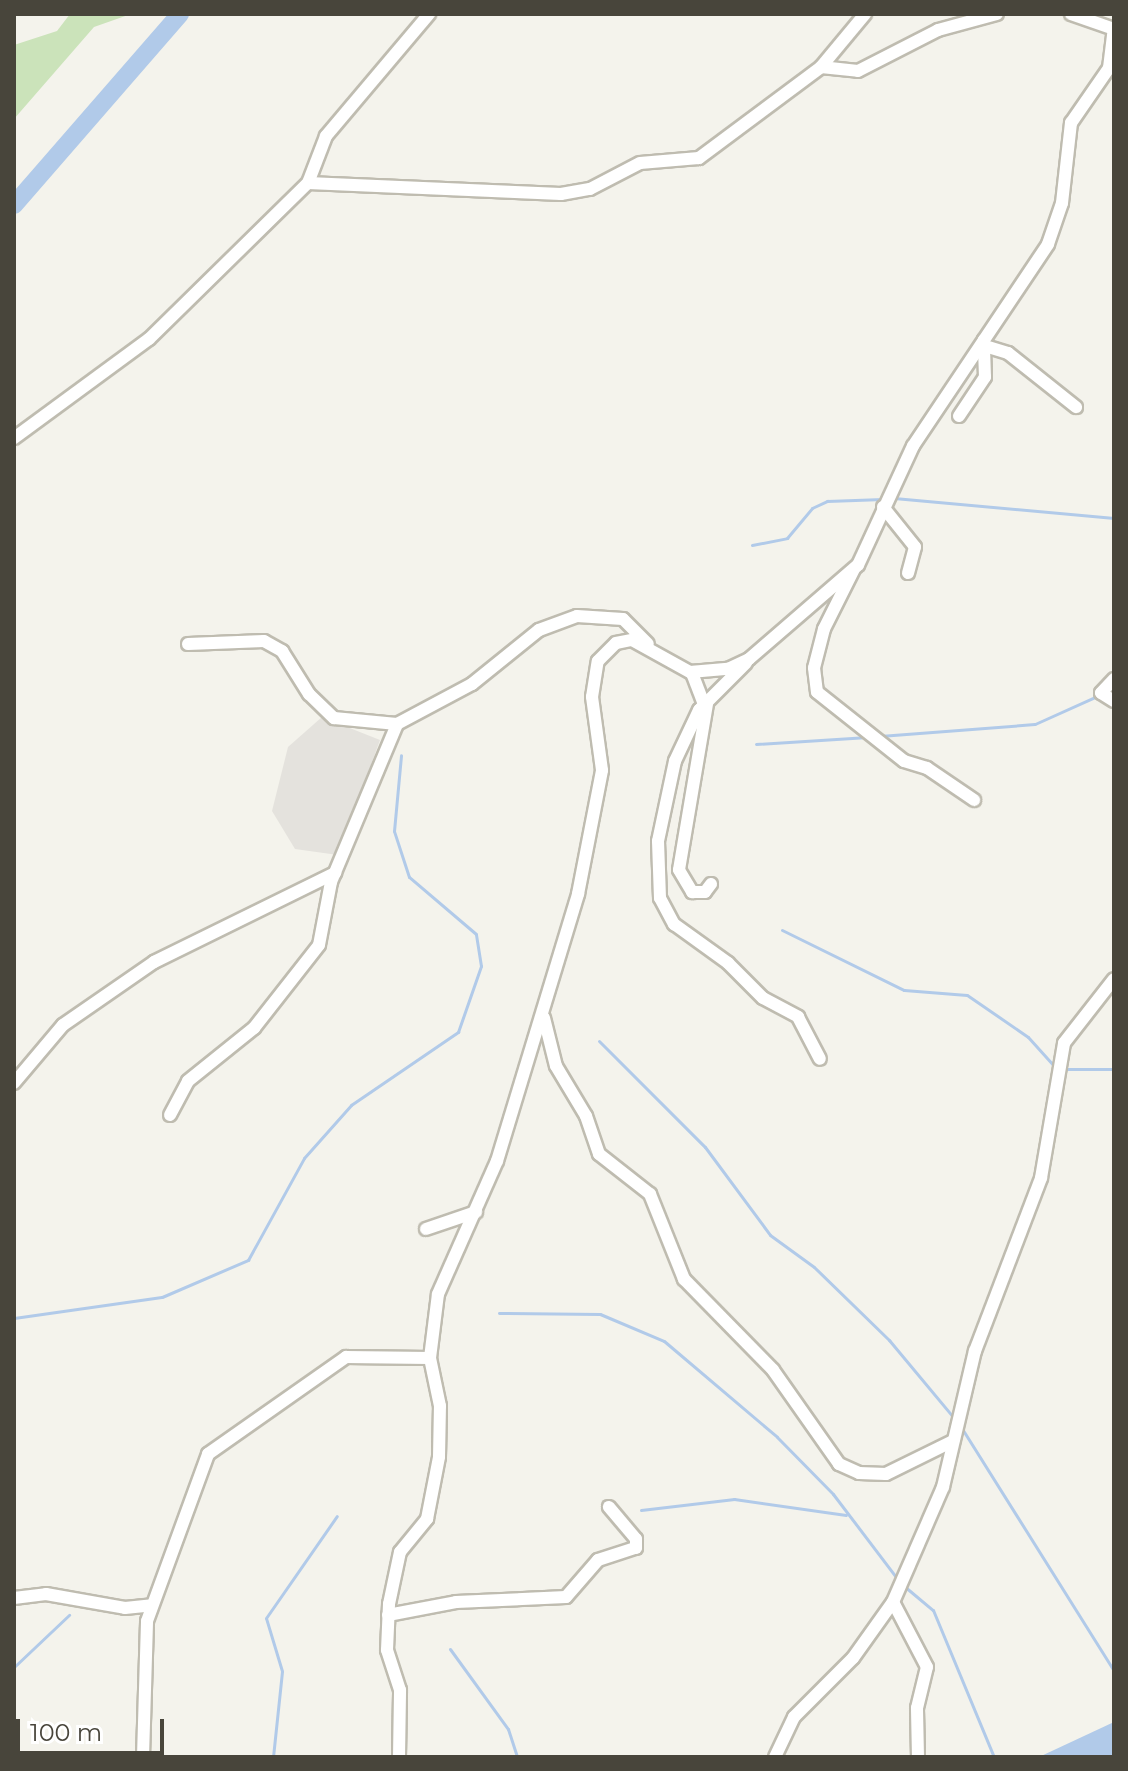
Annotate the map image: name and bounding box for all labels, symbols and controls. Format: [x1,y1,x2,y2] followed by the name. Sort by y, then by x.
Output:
[20,1703,168,1753] scale bar
[30,1718,102,1747] text: 100 m

